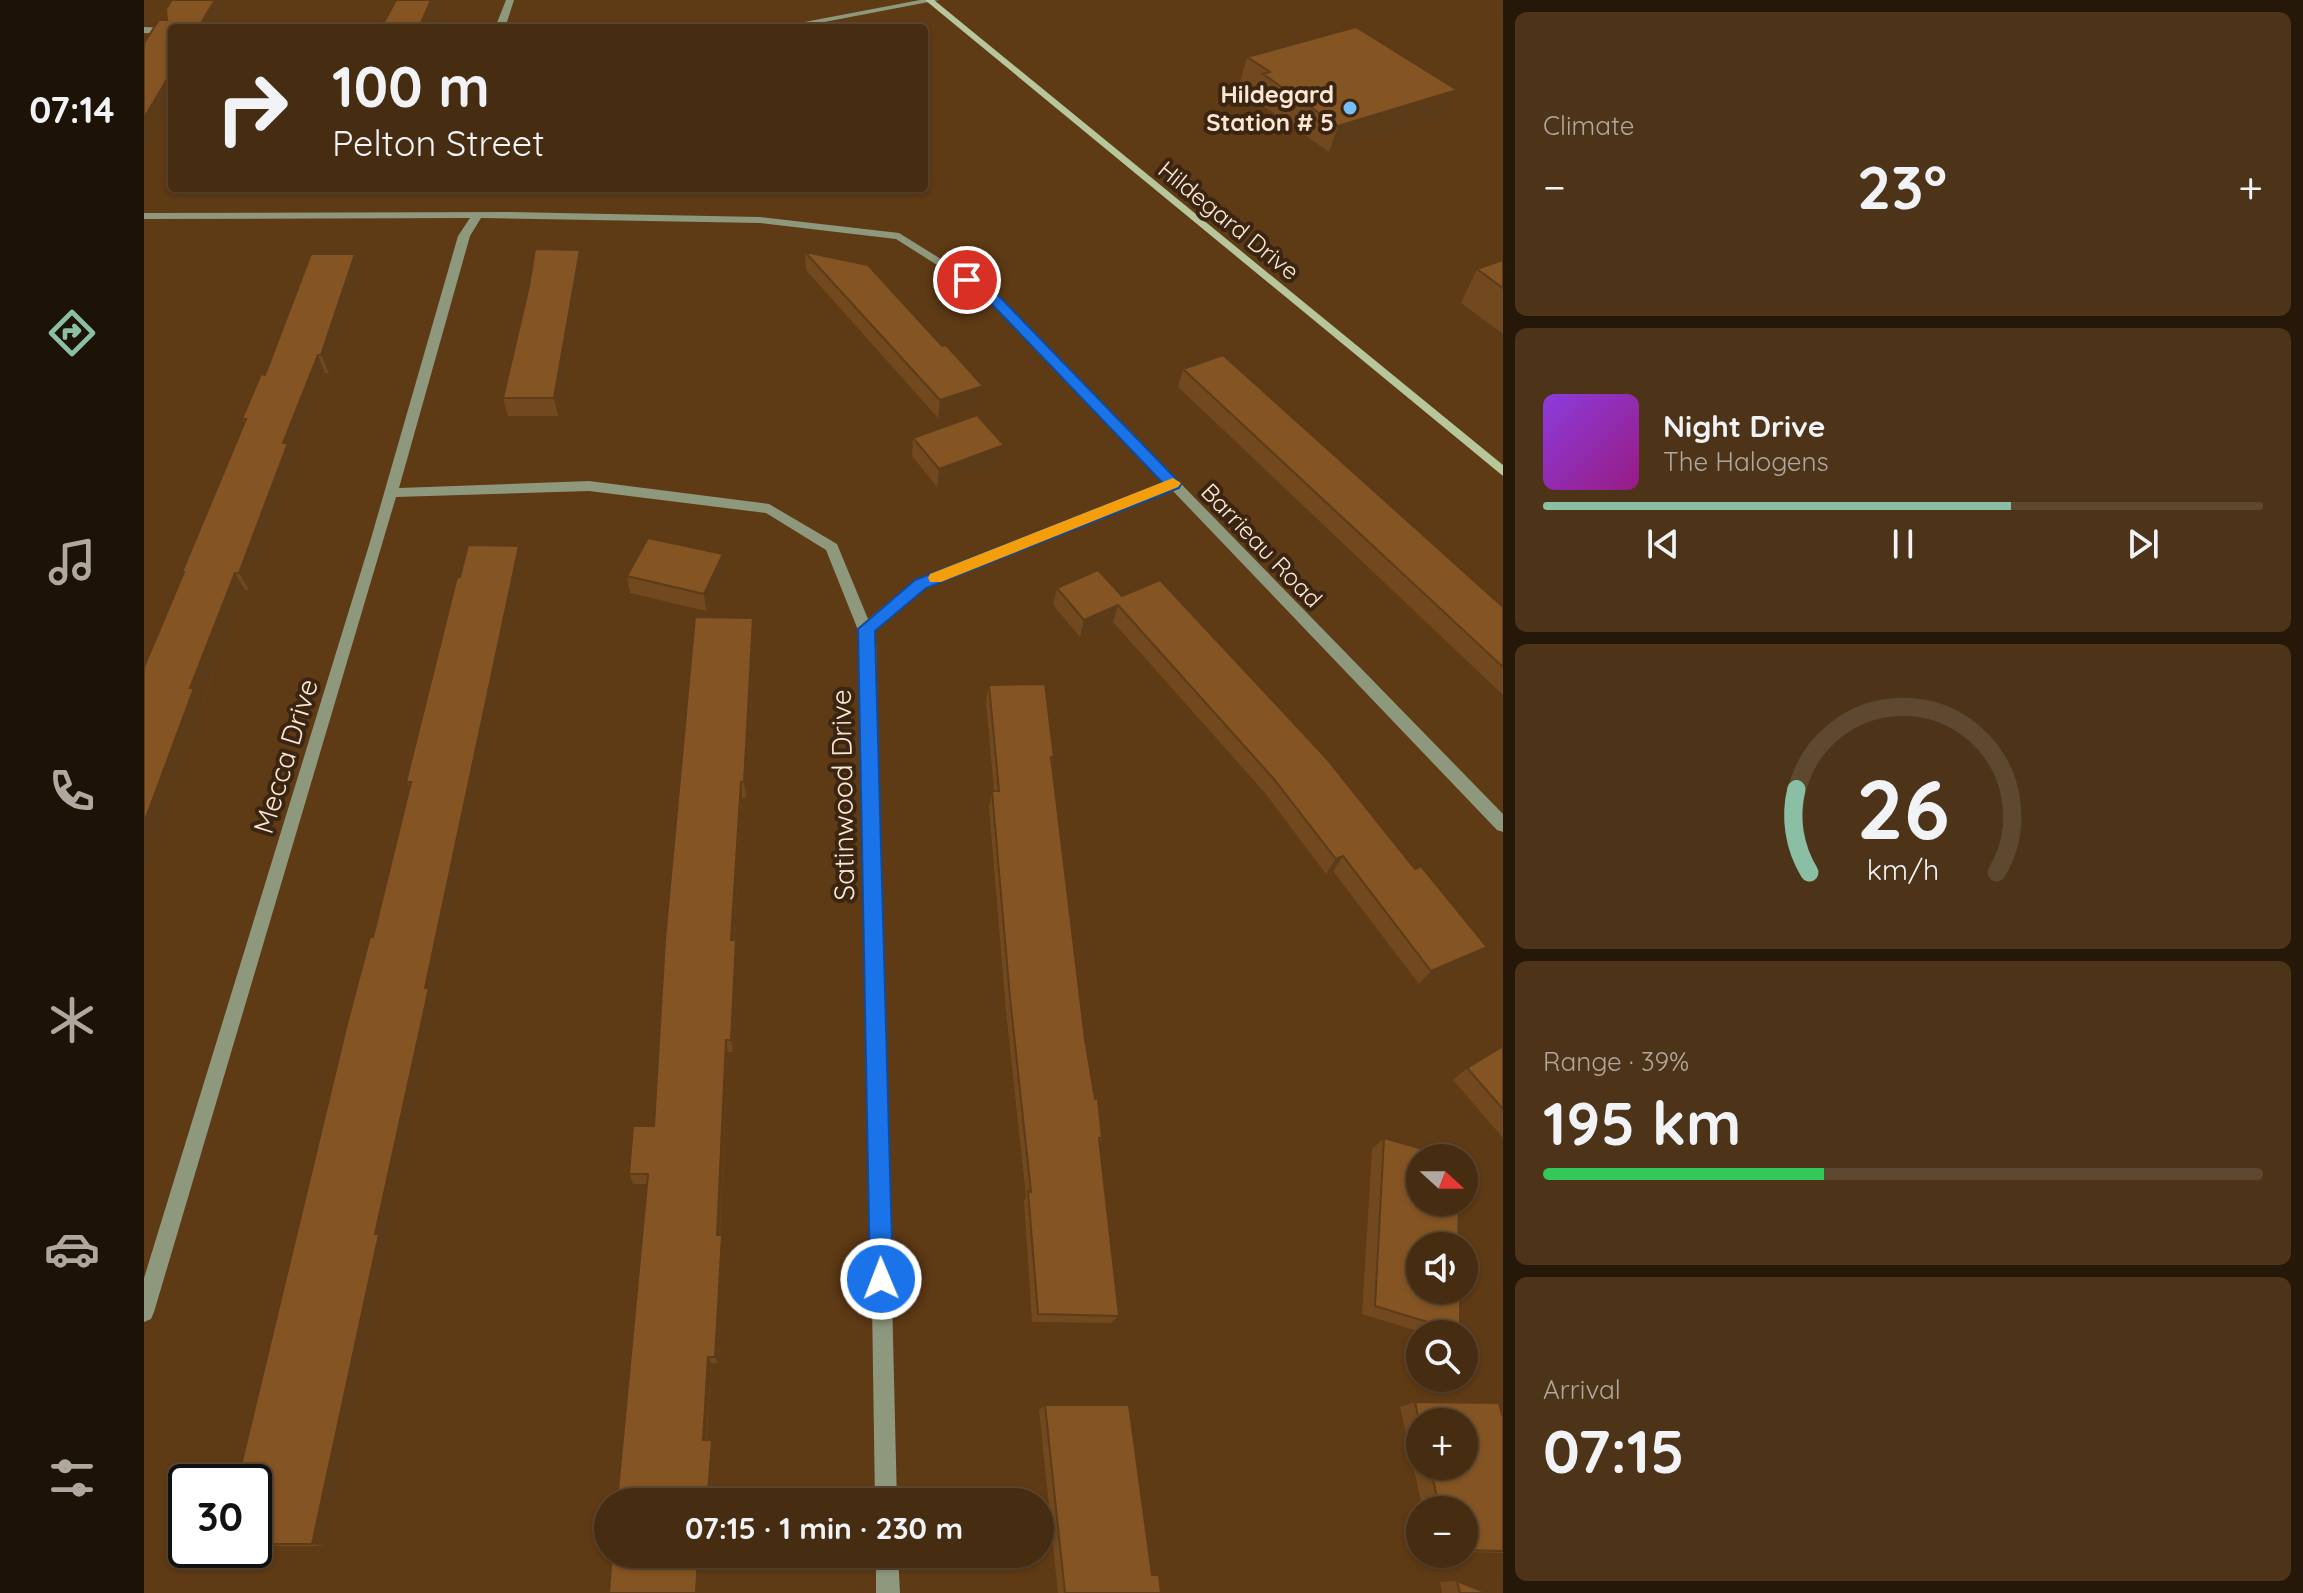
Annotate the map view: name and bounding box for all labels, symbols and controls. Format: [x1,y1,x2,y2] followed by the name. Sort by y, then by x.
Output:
[332,51,490,121] text: 100 m
[200,56,304,160] icon: right
[1206,79,1334,137] place label: Hildegard Station # 5
[29,87,115,132] text: 07:14
[1341,99,1359,117] marker: Hildegard Station # 5
[1543,109,1634,142] text: Climate
[332,120,544,165] text: Pelton Street
[1857,149,1947,224] text: 23°
[1152,154,1306,286] street label: Hildegard Drive
[1543,159,1566,214] text: −
[2238,159,2263,214] text: +
[933,246,1001,314] pin
[945,258,989,302] icon: arrive
[44,305,100,361] icon: directions
[1663,407,1825,445] text: Night Drive
[1663,445,1829,478] text: The Halogens
[1195,476,1329,614] street label: Barrieau Road
[1641,522,1685,566] icon: previous
[1881,522,1925,566] icon: pause
[2121,522,2165,566] icon: next
[44,534,100,590] icon: music
[245,674,325,838] street label: Mecca Drive
[823,689,861,901] street label: Satinwood Drive
[1856,755,1950,859] text: 26
[44,763,100,819] icon: phone
[1867,851,1939,887] text: km/h
[44,992,100,1048] icon: climate
[1543,1045,1689,1078] text: Range · 39%
[1543,1085,1741,1160] text: 195 km
[1406,1144,1478,1216] north arrow
[1406,1144,1478,1568] map controls
[44,1221,100,1277] icon: car
[1406,1232,1478,1304] button: sound
[839,1237,923,1321] position arrow
[1406,1320,1478,1392] button: search
[1543,1373,1621,1406] text: Arrival
[1406,1408,1478,1480] button: +
[1543,1413,1685,1488] text: 07:15
[44,1450,100,1506] icon: filters
[168,1464,272,1568] speed limit sign: 30
[1406,1496,1478,1568] button: −
[685,1509,963,1547] text: 07:15 · 1 min · 230 m

